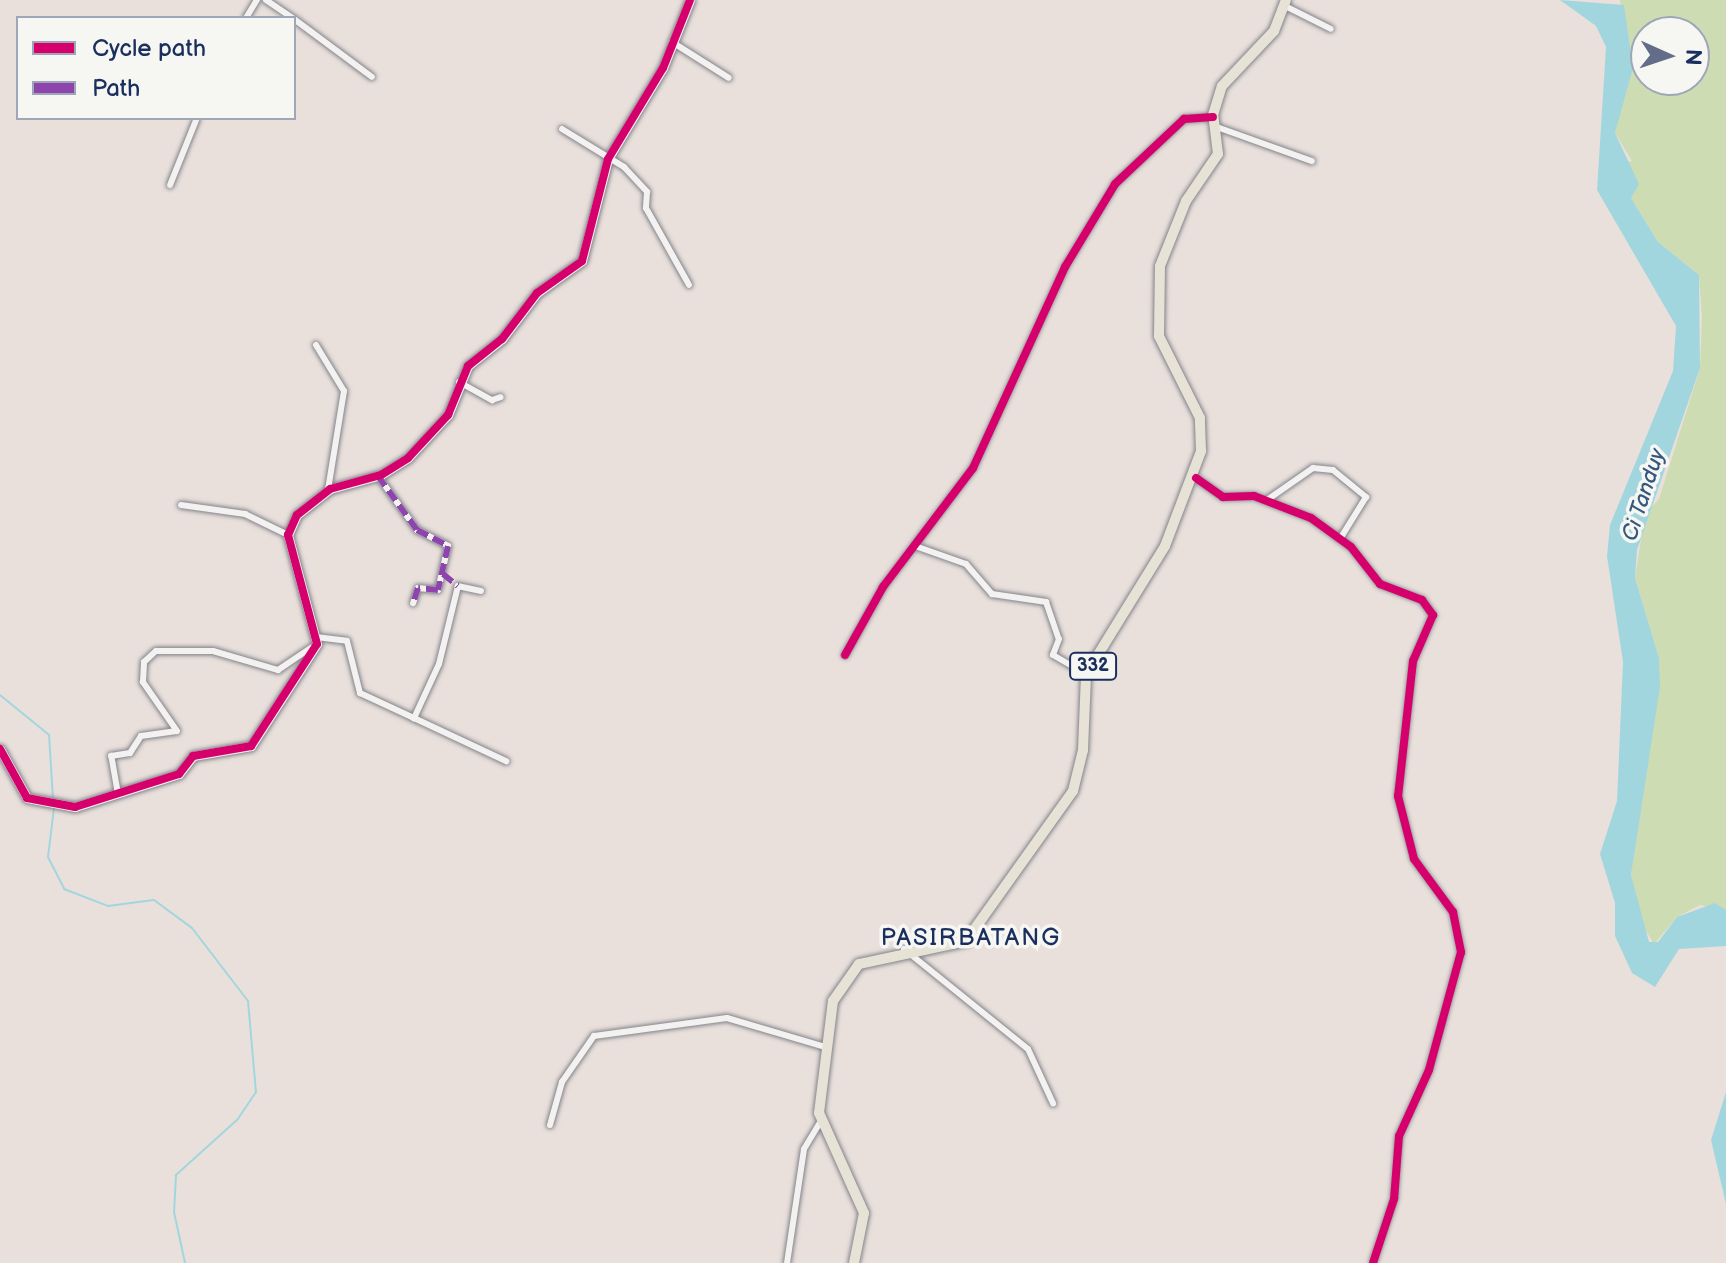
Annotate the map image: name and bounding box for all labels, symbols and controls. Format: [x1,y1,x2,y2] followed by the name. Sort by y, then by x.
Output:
[16,16,296,120] legend
[1630,16,1710,96] north arrow
[92,34,206,63] text: Cycle path
[1679,48,1706,66] text: N
[92,74,140,103] text: Path
[1617,445,1671,545] water label: Ci Tanduy
[1069,652,1117,680] road number: 332
[881,924,1061,952] district label: PASIRBATANG

